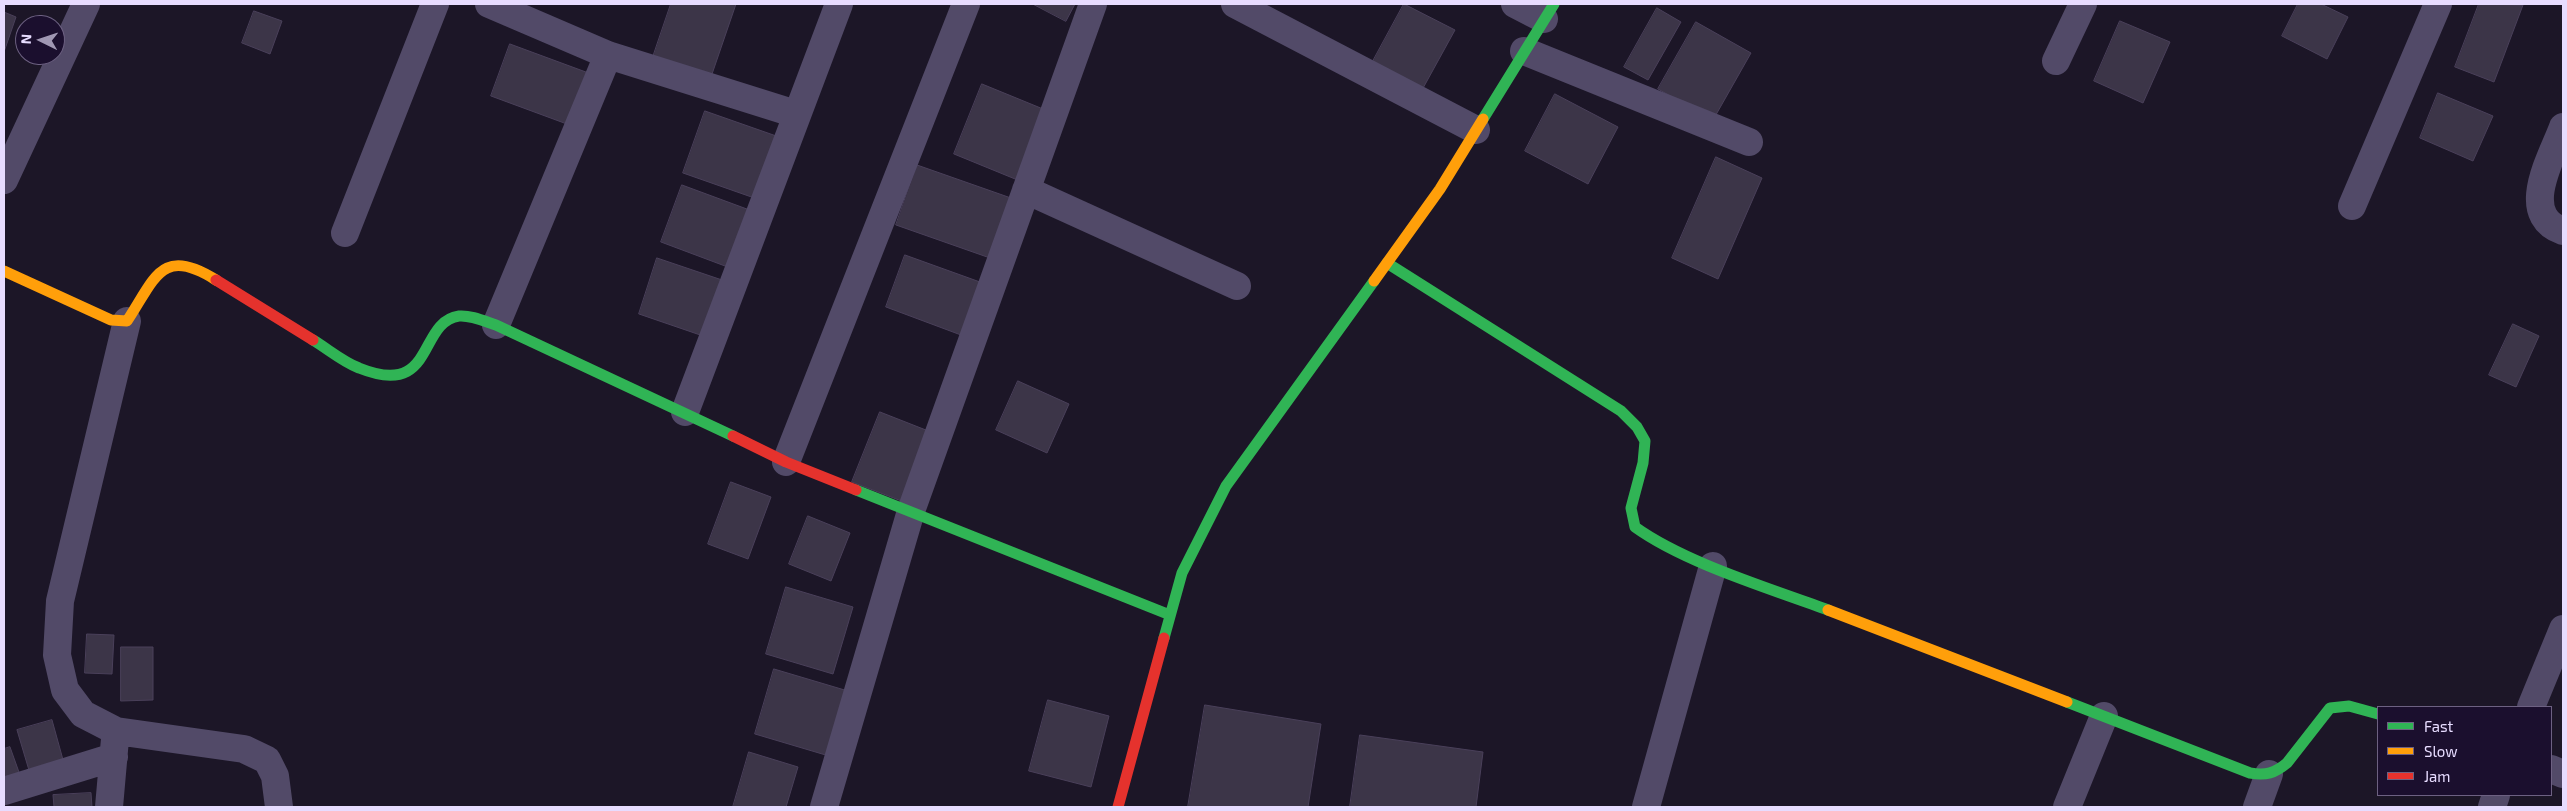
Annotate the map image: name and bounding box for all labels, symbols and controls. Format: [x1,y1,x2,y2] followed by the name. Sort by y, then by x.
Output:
[15,15,65,65] north arrow
[17,33,34,45] text: N
[2377,706,2552,796] legend
[2424,717,2453,735] text: Fast
[2424,742,2458,760] text: Slow
[2424,767,2450,785] text: Jam

